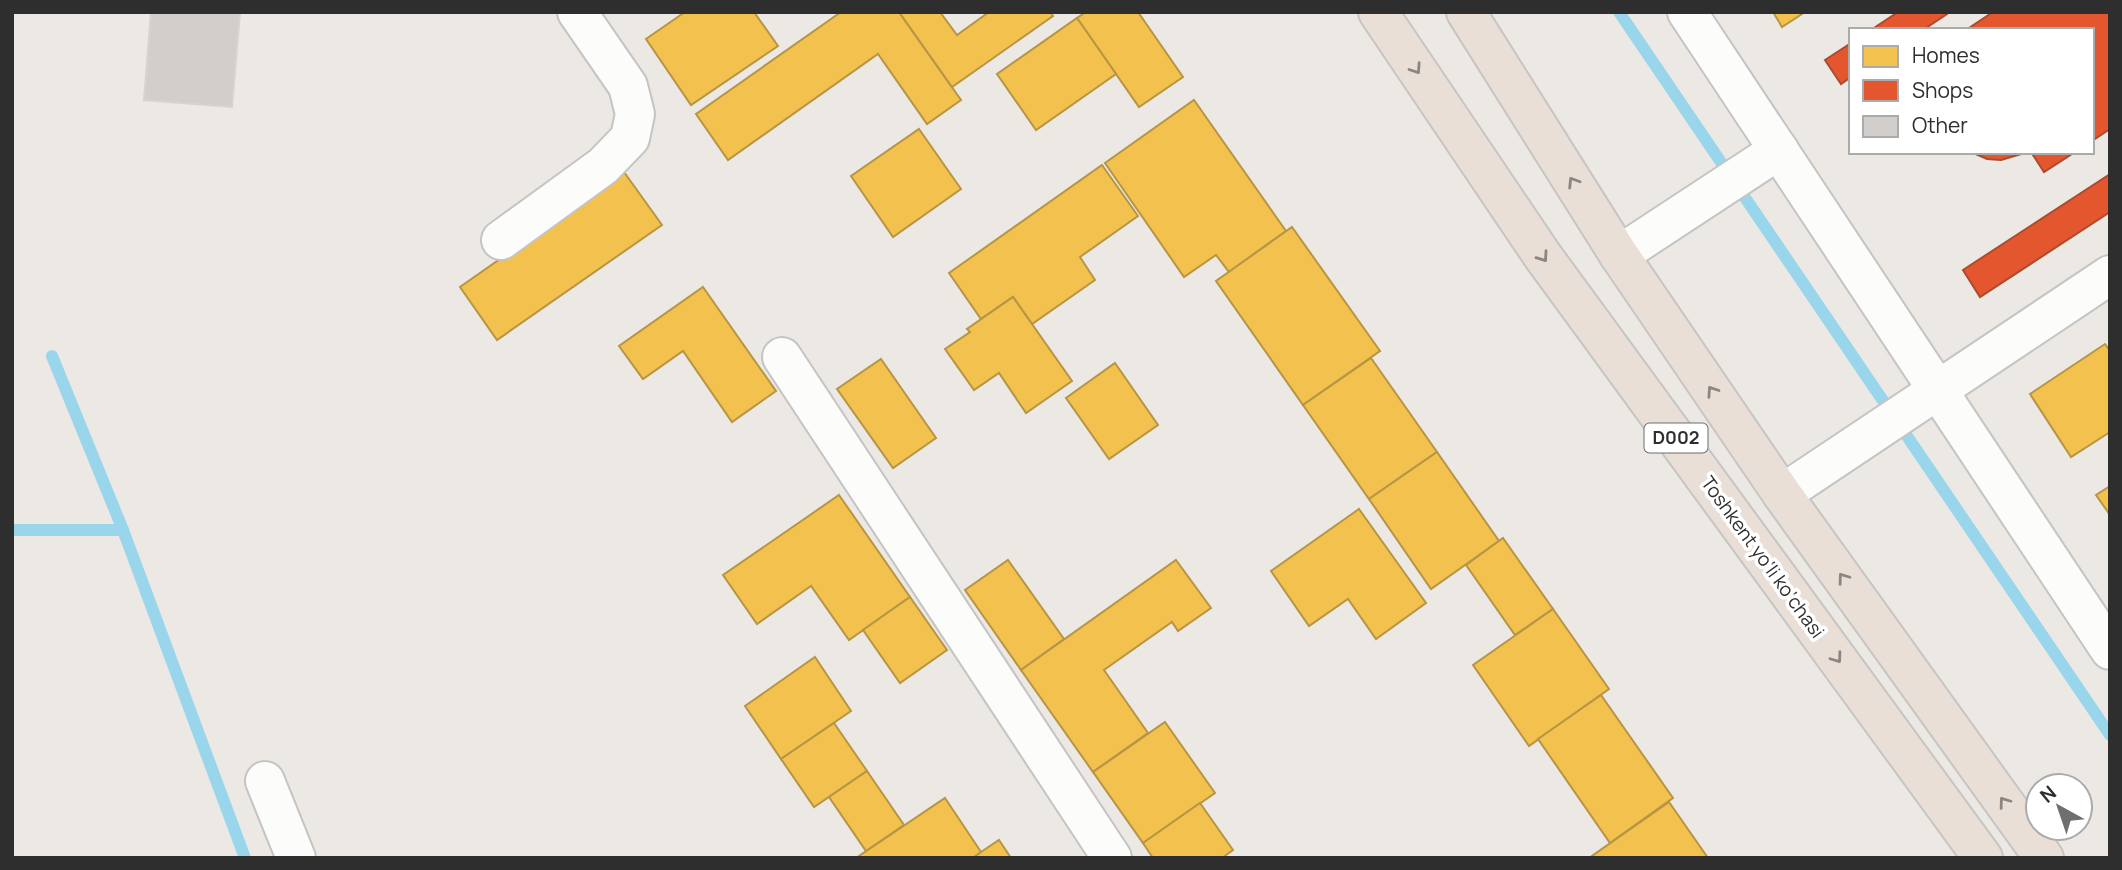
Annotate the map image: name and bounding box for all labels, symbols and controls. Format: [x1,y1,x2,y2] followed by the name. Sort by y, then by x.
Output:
[1849,28,2094,154] legend
[1912,41,1980,69] text: Homes
[1408,61,1421,74] one-way arrow
[1912,76,1973,104] text: Shops
[1912,111,1968,139] text: Other
[1568,176,1581,189] one-way arrow
[1535,249,1548,262] one-way arrow
[1708,386,1721,399] one-way arrow
[1644,424,1708,452] road number: D002
[1695,471,1831,643] street label: Toshkent yo‘li ko‘chasi
[1839,573,1851,586] one-way arrow
[1829,651,1841,663] one-way arrow
[2024,772,2094,842] north arrow
[2034,780,2062,808] text: N
[2000,797,2012,810] one-way arrow

